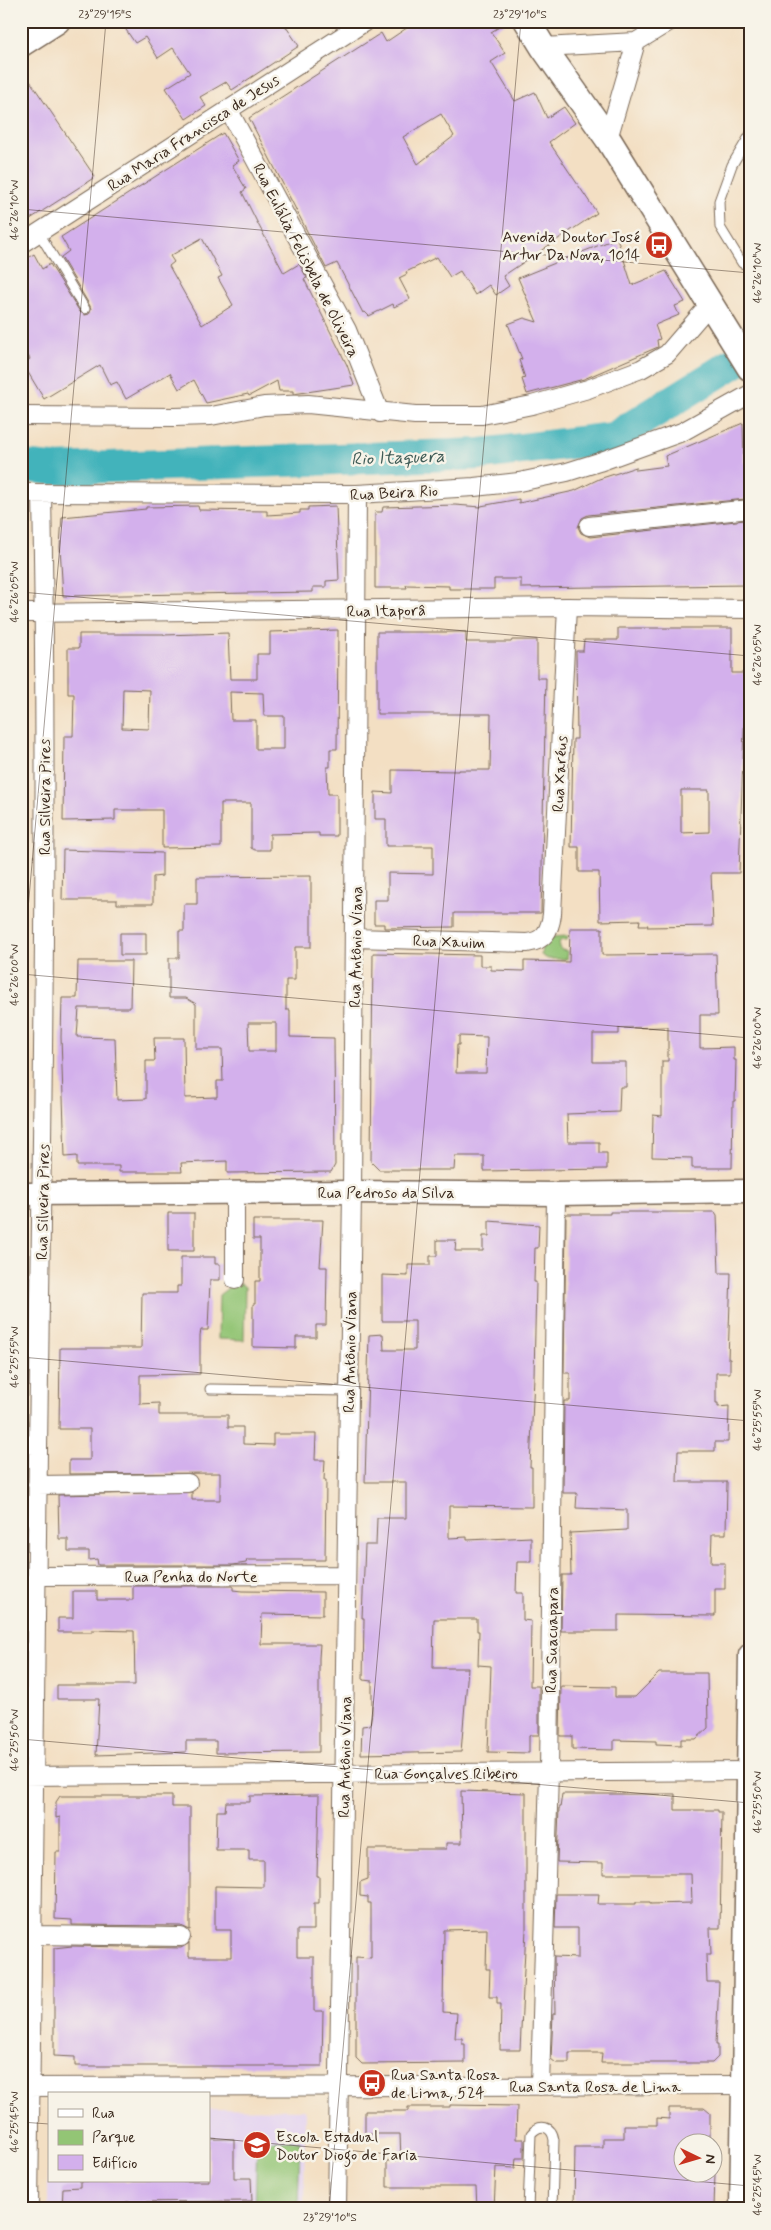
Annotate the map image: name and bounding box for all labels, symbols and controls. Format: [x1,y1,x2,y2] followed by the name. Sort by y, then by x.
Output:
[78,7,132,23] text: 23°29'15"S
[493,7,547,23] text: 23°29'10"S
[104,70,284,197] street label: Rua Maria Francisca de Jesus
[247,160,364,361] street label: Rua Eulália Felisbela de Oliveira
[7,180,23,240] text: 46°26'10"W
[502,227,640,266] place label: Avenida Doutor José Artur Da Nova, 1014
[644,230,674,260] bus stop icon: Avenida Doutor José Artur Da Nova, 1014
[750,243,766,303] text: 46°26'10"W
[351,444,445,472] water label: Rio Itaquera
[350,481,439,506] street label: Rua Beira Rio
[7,561,23,623] text: 46°26'05"W
[346,600,426,623] street label: Rua Itaporâ
[750,624,766,686] text: 46°26'05"W
[548,735,573,813] street label: Rua Xaréus
[35,739,56,855] street label: Rua Silveira Pires
[345,886,368,1008] street label: Rua Antônio Viana
[412,931,486,954] street label: Rua Xauim
[7,944,23,1006] text: 46°26'00"W
[750,1007,766,1069] text: 46°26'00"W
[32,1144,55,1260] street label: Rua Silveira Pires
[318,1183,454,1204] street label: Rua Pedroso da Silva
[339,1291,362,1413] street label: Rua Antônio Viana
[7,1326,23,1388] text: 46°25'55"W
[750,1389,766,1451] text: 46°25'55"W
[124,1567,258,1588] street label: Rua Penha do Norte
[541,1587,564,1693] street label: Rua Suacuapara
[334,1696,357,1818] street label: Rua Antônio Viana
[7,1709,23,1771] text: 46°25'50"W
[374,1764,518,1785] street label: Rua Gonçalves Ribeiro
[750,1771,766,1833] text: 46°25'50"W
[391,2065,500,2104] place label: Rua Santa Rosa de Lima, 524
[357,2068,387,2098] bus stop icon: Rua Santa Rosa de Lima, 524
[509,2077,681,2098] street label: Rua Santa Rosa de Lima
[7,2091,23,2153] text: 46°25'45"W
[48,2092,210,2182] legend
[92,2104,115,2124] text: Rua
[276,2127,417,2167] place label: Escola Estadual Doutor Diogo de Faria
[92,2128,135,2148] text: Parque
[242,2130,272,2160] school or university icon: Escola Estadual Doutor Diogo de Faria
[674,2132,724,2182] north arrow
[92,2154,137,2174] text: Edifício
[701,2154,719,2164] text: N
[750,2154,766,2216] text: 46°25'45"W
[303,2210,357,2226] text: 23°29'10"S

